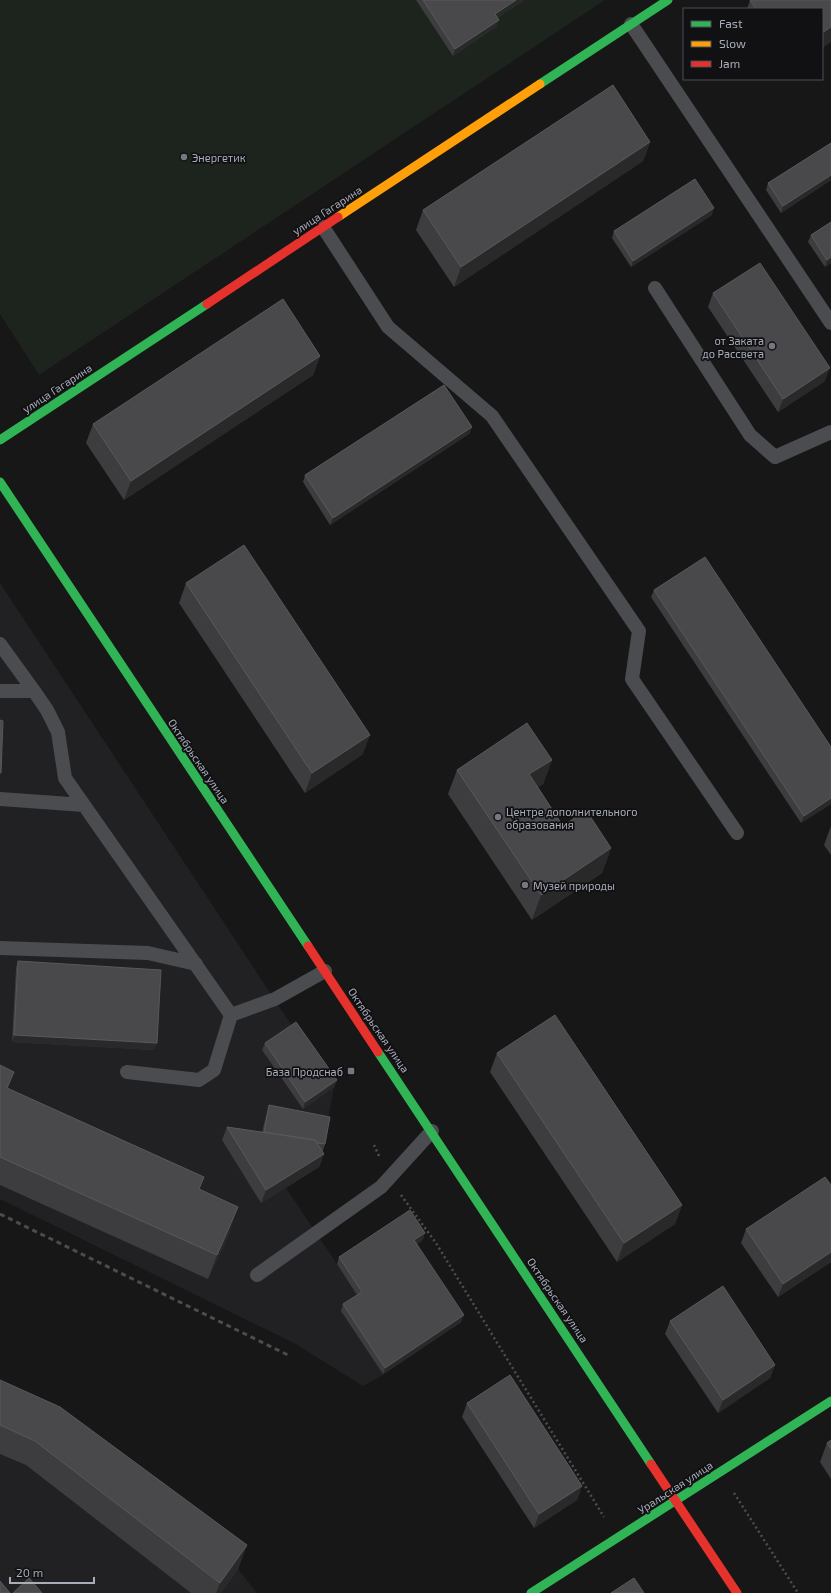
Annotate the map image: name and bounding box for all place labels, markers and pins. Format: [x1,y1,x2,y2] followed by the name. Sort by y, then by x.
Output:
[192,151,246,164] place label: Энергетик
[179,152,189,162] marker: Энергетик
[702,334,764,360] place label: от Заката до Рассвета
[767,341,777,351] marker: от Заката до Рассвета
[506,805,637,831] place label: Центре дополнительного образования
[493,812,503,822] marker: Центре дополнительного образования
[533,879,615,893] place label: Музей природы
[520,880,530,890] marker: Музей природы
[266,1065,343,1078] place label: База Продснаб
[346,1066,356,1076] marker: База Продснаб

